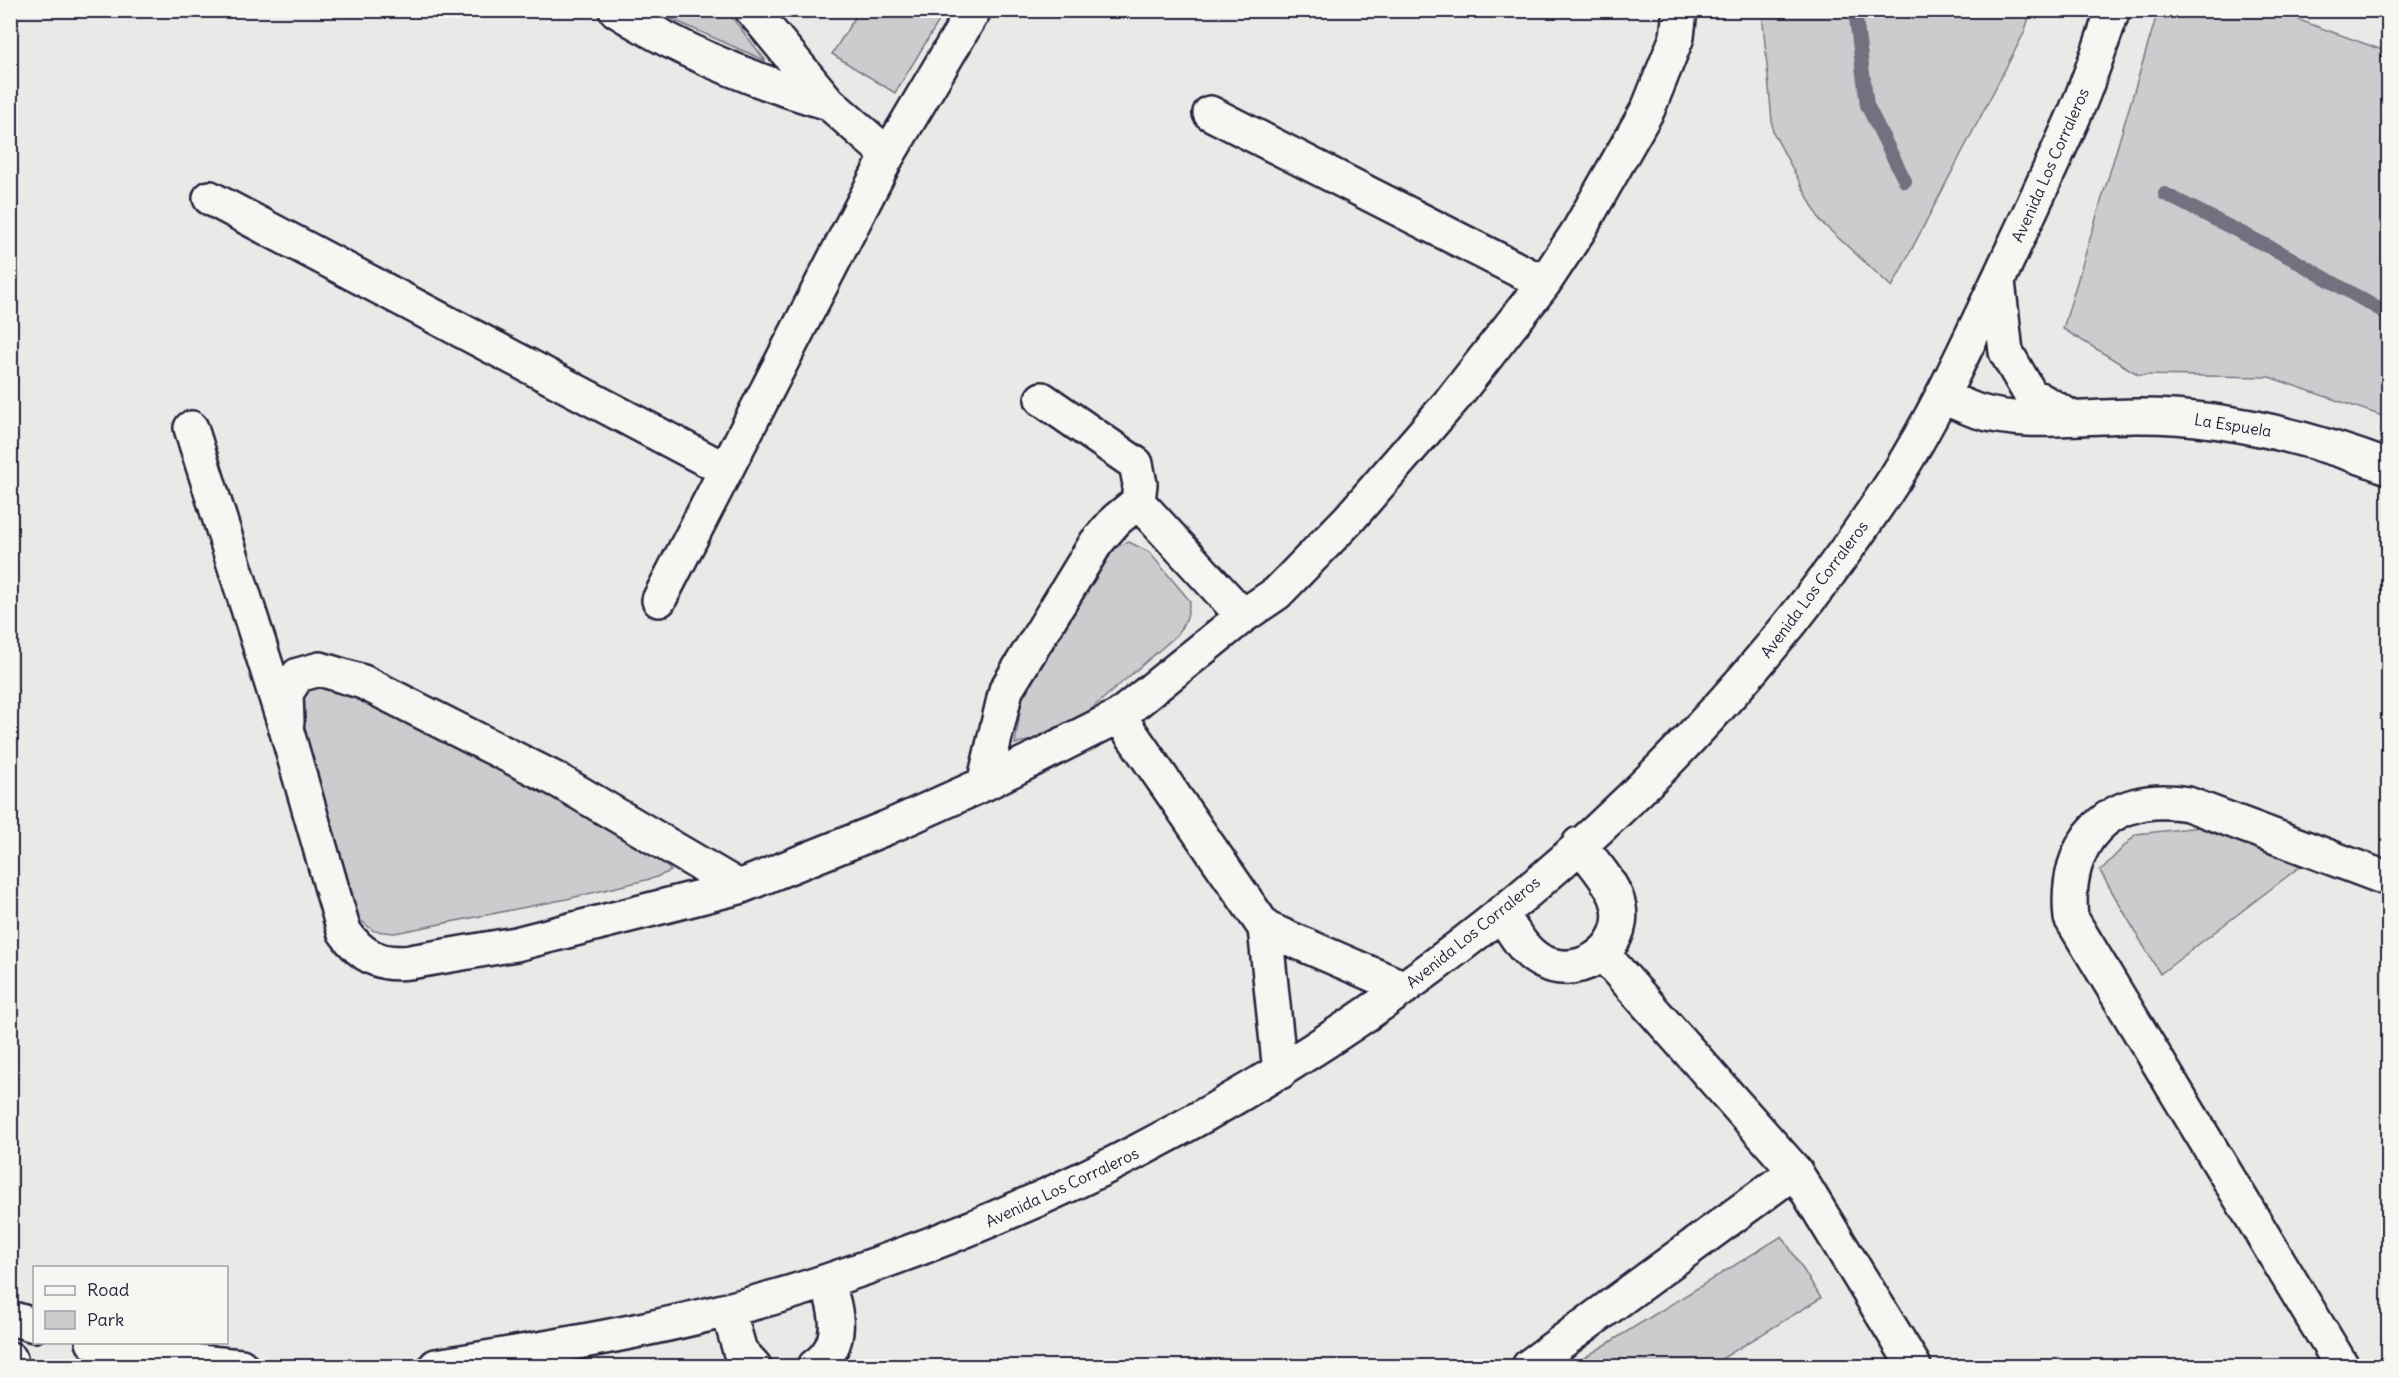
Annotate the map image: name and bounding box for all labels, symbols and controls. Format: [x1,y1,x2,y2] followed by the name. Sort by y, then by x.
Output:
[2007,85,2093,245] street label: Avenida Los Corraleros
[2193,409,2273,441] street label: La Espuela
[1756,516,1872,662] street label: Avenida Los Corraleros
[1402,872,1544,992] street label: Avenida Los Corraleros
[982,1143,1142,1231] street label: Avenida Los Corraleros
[33,1266,228,1344] legend
[87,1278,130,1301] text: Road
[87,1308,124,1331] text: Park

